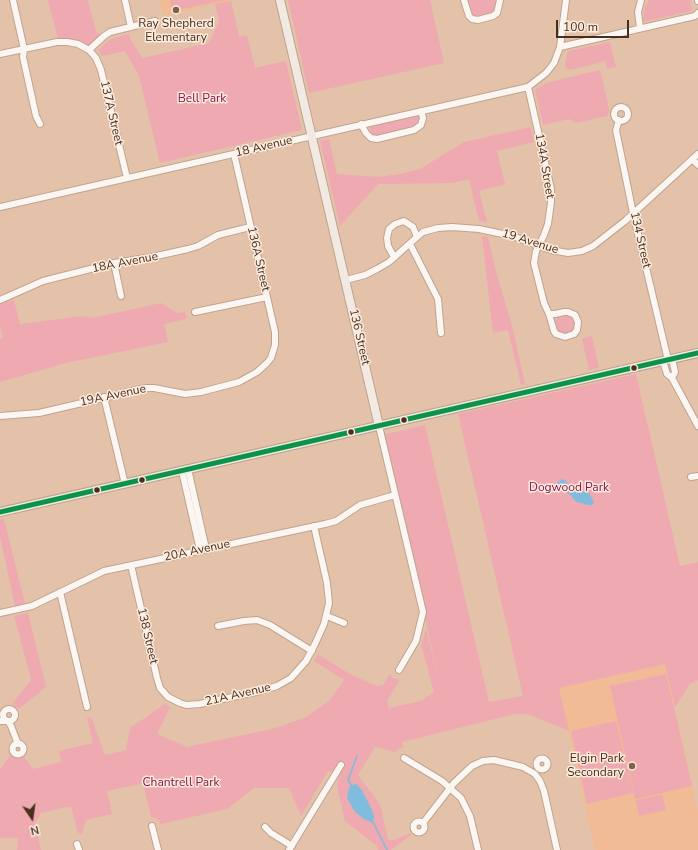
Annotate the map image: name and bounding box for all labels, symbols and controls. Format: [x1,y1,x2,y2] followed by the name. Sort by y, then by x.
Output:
[171,5,181,15] marker: Ray Shepherd Elementary
[558,12,631,38] scale bar
[138,17,214,45] place label: Ray Shepherd Elementary
[563,19,598,35] text: 100 m
[97,79,125,147] street label: 137A Street
[178,92,226,106] park label: Bell Park
[531,132,557,200] street label: 134A Street
[234,133,294,161] street label: 18 Avenue
[627,210,653,270] street label: 134 Street
[244,225,272,293] street label: 136A Street
[500,227,560,257] street label: 19 Avenue
[91,250,159,276] street label: 18A Avenue
[346,307,372,367] street label: 136 Street
[629,363,639,373] unlabelled marker
[79,382,147,410] street label: 19A Avenue
[399,415,409,425] unlabelled marker
[346,427,356,437] unlabelled marker
[137,475,147,485] unlabelled marker
[529,481,609,495] park label: Dogwood Park
[92,485,102,495] unlabelled marker
[163,537,231,565] street label: 20A Avenue
[134,606,160,666] street label: 138 Street
[204,680,272,710] street label: 21A Avenue
[567,752,624,780] place label: Elgin Park Secondary
[627,761,637,771] marker: Elgin Park Secondary
[142,776,220,790] park label: Chantrell Park
[12,798,52,838] north arrow
[29,822,41,838] text: N

